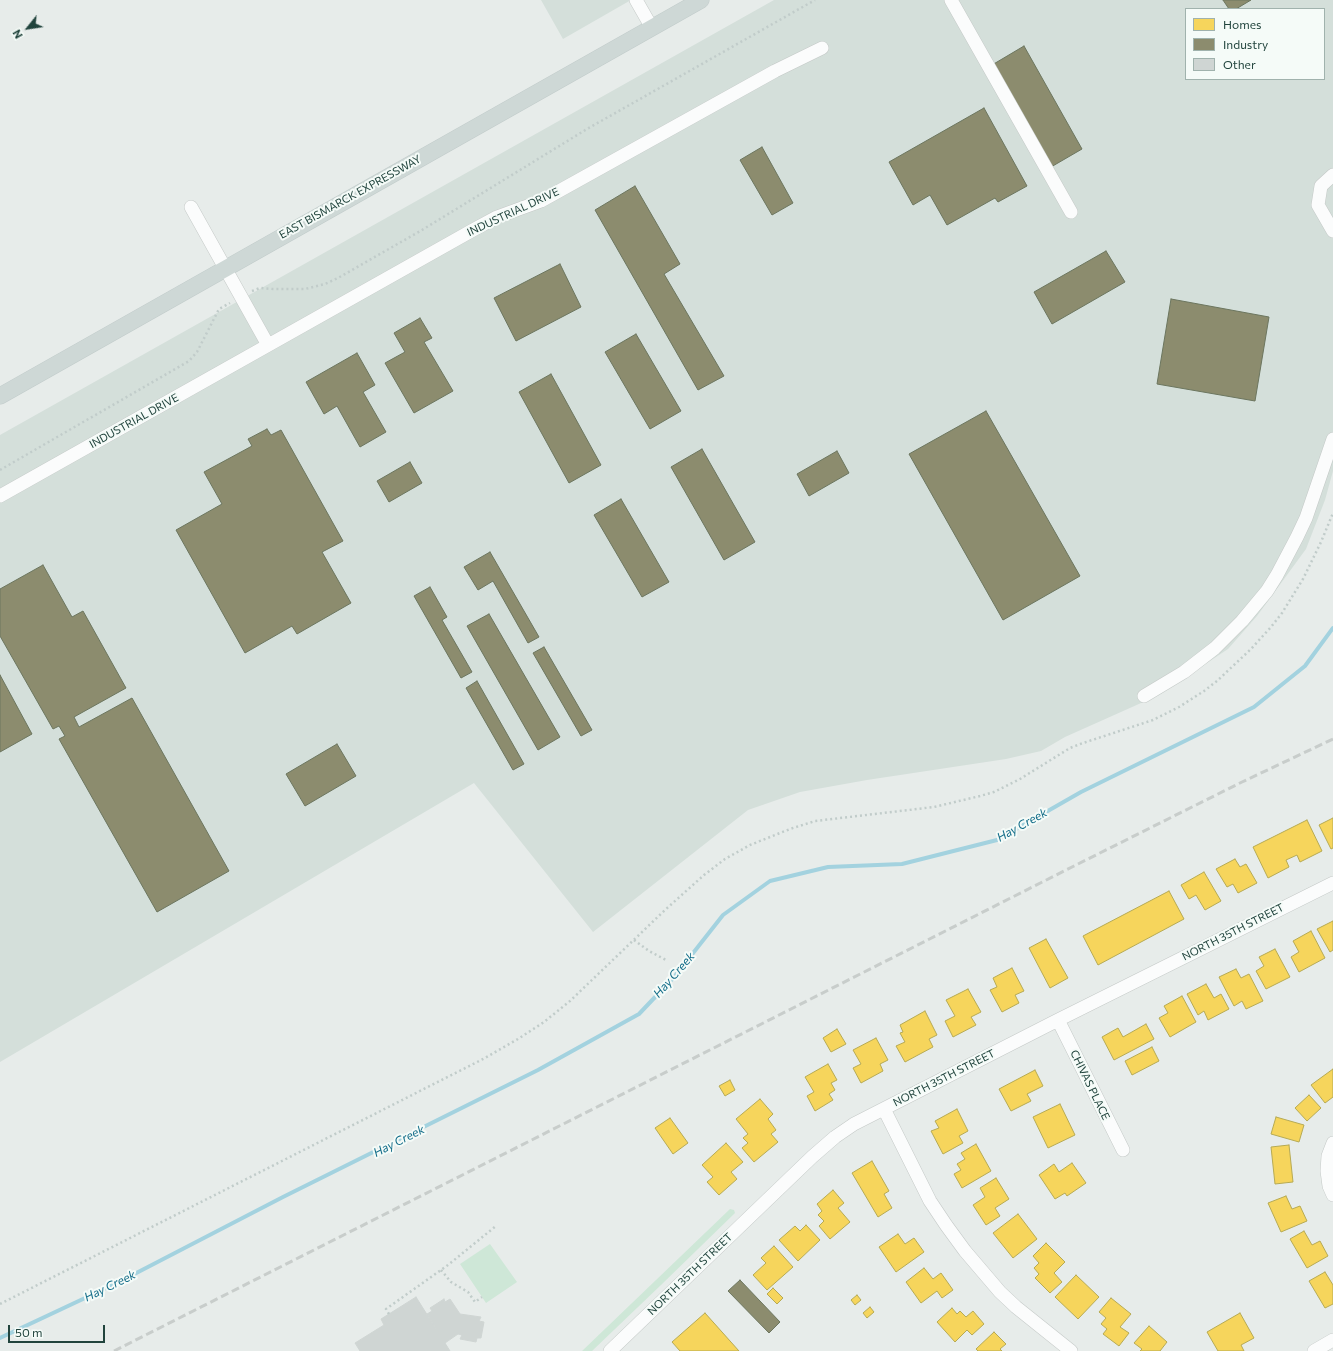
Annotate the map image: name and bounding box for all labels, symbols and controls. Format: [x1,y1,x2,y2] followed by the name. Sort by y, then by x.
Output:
[8,8,48,48] north arrow
[1185,8,1325,80] legend
[1223,17,1261,31] text: Homes
[9,27,25,41] text: N
[1223,37,1268,51] text: Industry
[1223,57,1256,71] text: Other
[277,152,423,242] street label: EAST BISMARCK EXPRESSWAY
[465,185,561,239] street label: INDUSTRIAL DRIVE
[87,391,181,451] street label: INDUSTRIAL DRIVE
[994,805,1050,845] water label: Hay Creek
[1180,901,1286,963] street label: NORTH 35TH STREET
[650,949,698,1001] water label: Hay Creek
[891,1047,997,1109] street label: NORTH 35TH STREET
[1067,1048,1113,1122] street label: CHIVAS PLACE
[371,1122,427,1160] water label: Hay Creek
[645,1230,735,1318] street label: NORTH 35TH STREET
[82,1267,138,1305] water label: Hay Creek
[10,1317,107,1343] scale bar
[15,1325,43,1339] text: 50 m

